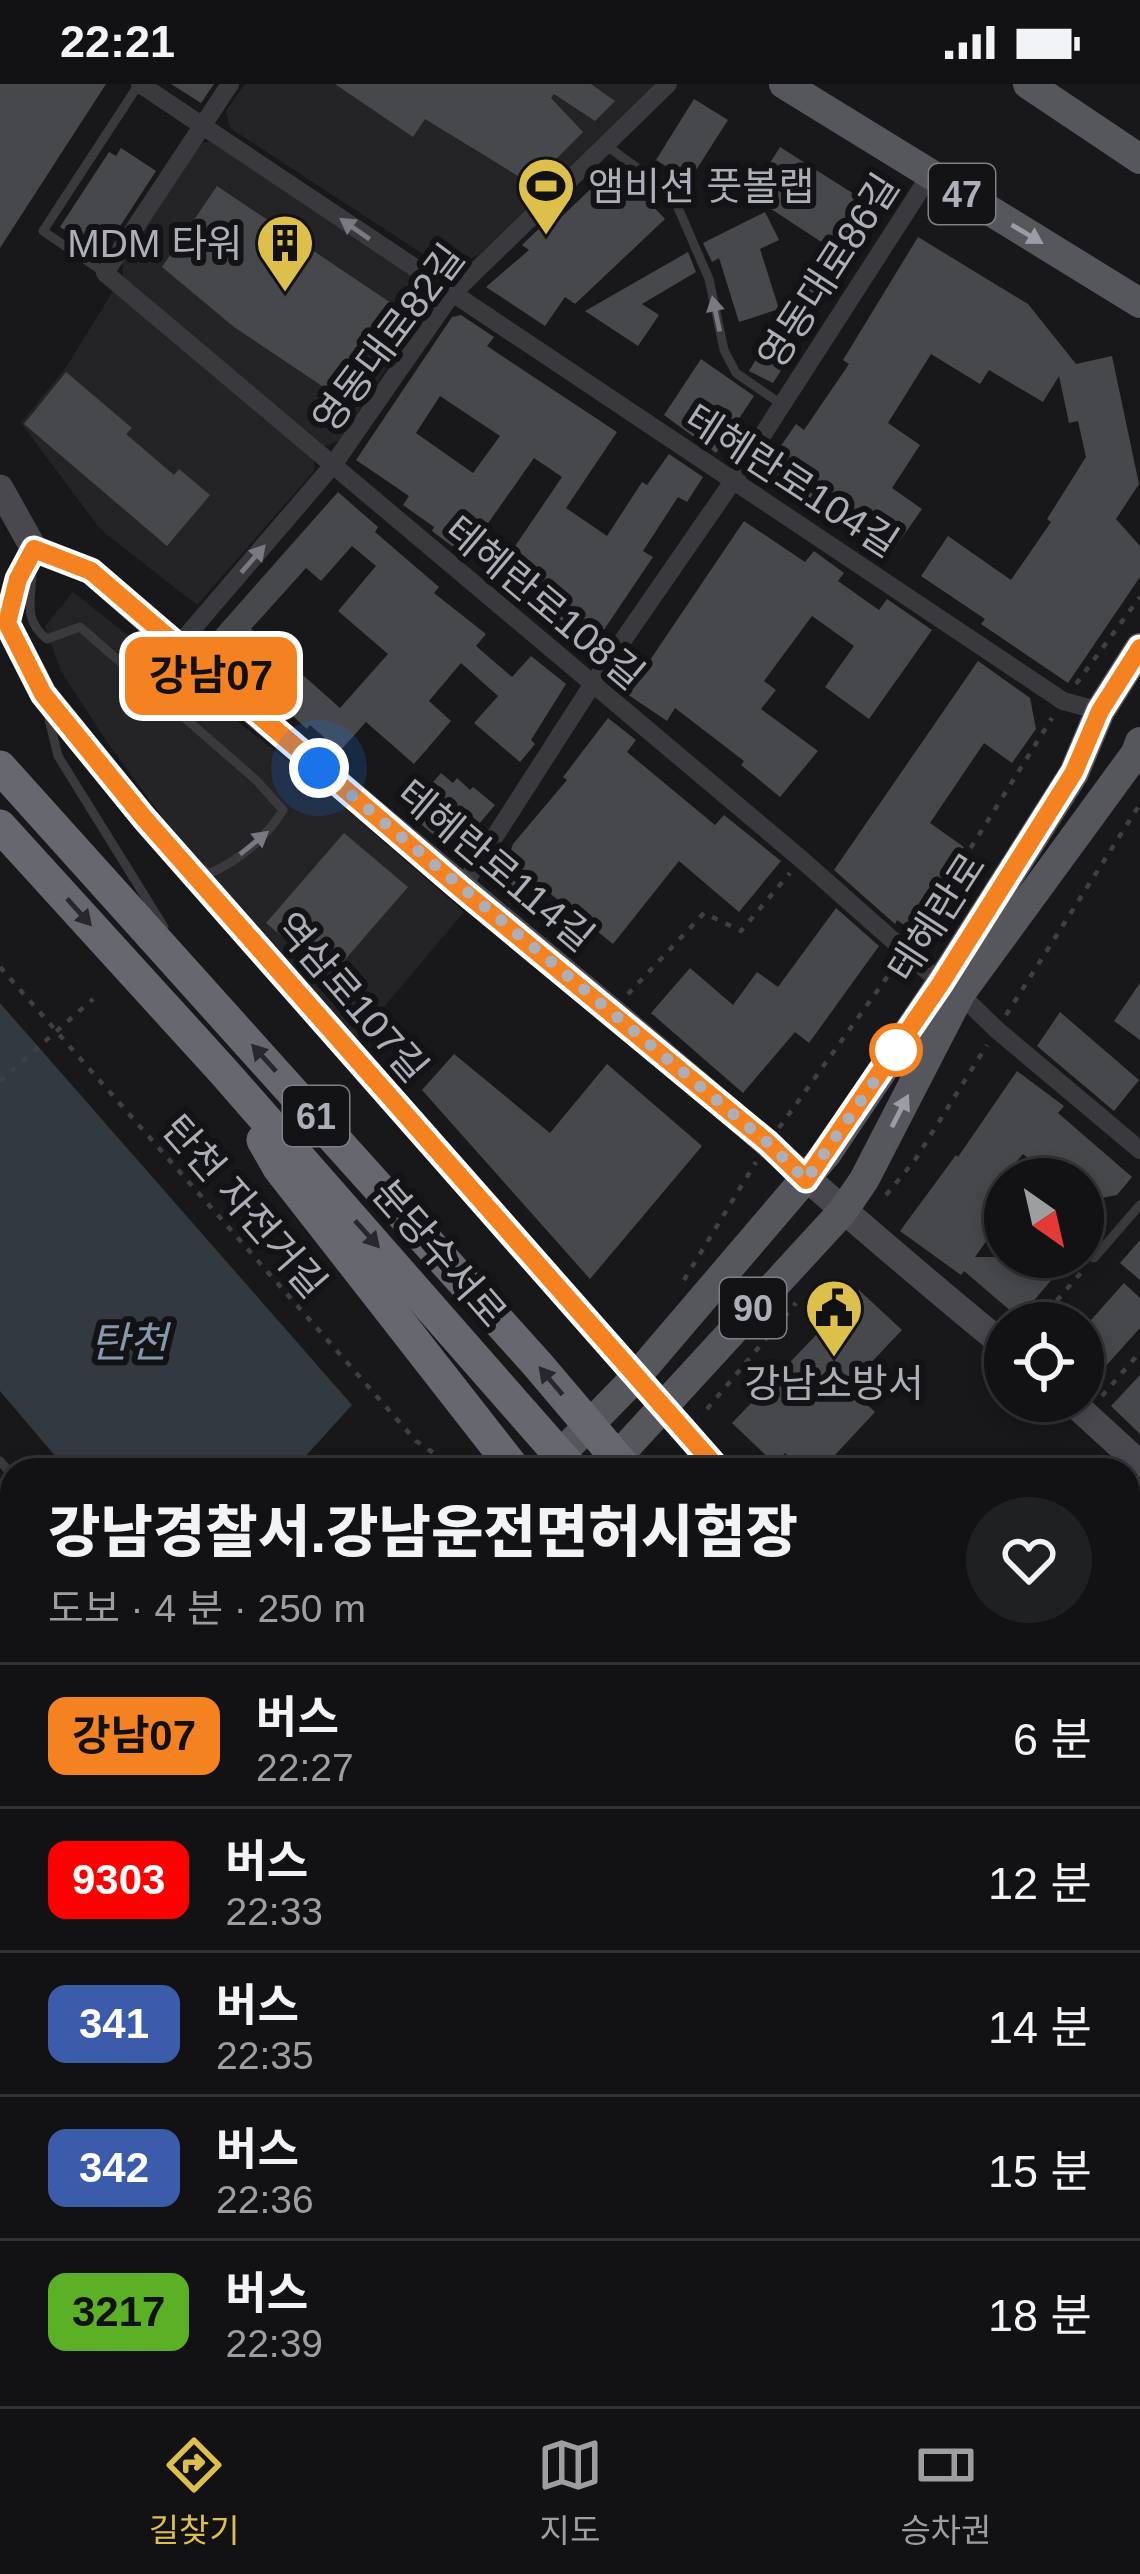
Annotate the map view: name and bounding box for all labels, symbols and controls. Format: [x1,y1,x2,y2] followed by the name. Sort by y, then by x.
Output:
[60,16,175,67] text: 22:21
[515,155,577,237] sports icon: 앰비션 풋볼랩
[929,164,995,224] road number: 47
[588,165,814,208] place label: 앰비션 풋볼랩
[750,166,907,376] street label: 영동대로86길
[254,212,316,294] building icon: MDM 타워
[338,218,371,241] one-way arrow
[67,222,243,265] place label: MDM 타워
[1010,223,1044,244] one-way arrow
[304,236,473,440] street label: 영동대로82길
[706,294,725,332] one-way arrow
[677,396,906,565] street label: 테헤란로104길
[437,507,652,697] street label: 테헤란로108길
[239,544,266,573] one-way arrow
[127,637,295,715] line badge: 강남07
[149,652,273,699] text: 강남07
[289,738,349,798] your location
[389,771,602,959] street label: 테헤란로114길
[239,831,270,857] one-way arrow
[879,845,994,989] street label: 테헤란로
[65,898,92,927] one-way arrow
[267,905,436,1090] street label: 역삼로107길
[871,1025,921,1075] unlabelled marker
[251,1044,278,1073] one-way arrow
[283,1086,349,1146] road number: 61
[890,1093,910,1128] one-way arrow
[154,1107,335,1306] street label: 탄천 자전거길
[984,1158,1104,1278] north arrow
[984,1158,1104,1422] map controls
[365,1172,515,1335] street label: 분당수서로
[353,1219,380,1249] one-way arrow
[803,1277,865,1359] public building icon: 강남소방서
[720,1278,786,1338] road number: 90
[984,1302,1104,1422] button: locate
[90,1319,172,1366] water label: 탄천
[744,1362,924,1405] place label: 강남소방서
[539,1366,565,1396] one-way arrow
[966,1497,1092,1623] button: heart
[48,1500,798,1564] text: 강남경찰서.강남운전면허시험장
[48,1587,366,1630] text: 도보 · 4 분 · 250 m
[256,1692,339,1743] text: 버스
[72,1712,196,1759] text: 강남07
[1013,1714,1092,1765] text: 6 분
[256,1746,354,1789] text: 22:27
[225,1836,308,1887] text: 버스
[72,1856,165,1903] text: 9303
[988,1858,1092,1909] text: 12 분
[225,1890,323,1933] text: 22:33
[216,1980,299,2031] text: 버스
[79,2000,149,2047] text: 341
[988,2002,1092,2053] text: 14 분
[216,2034,314,2077] text: 22:35
[216,2124,299,2175] text: 버스
[79,2144,149,2191] text: 342
[988,2146,1092,2197] text: 15 분
[216,2178,314,2221] text: 22:36
[225,2268,308,2319] text: 버스
[72,2288,165,2335] text: 3217
[988,2290,1092,2341] text: 18 분
[225,2322,323,2365] text: 22:39
[149,2432,240,2552] tab: 길찾기
[537,2432,603,2552] tab: 지도
[900,2432,991,2552] tab: 승차권

